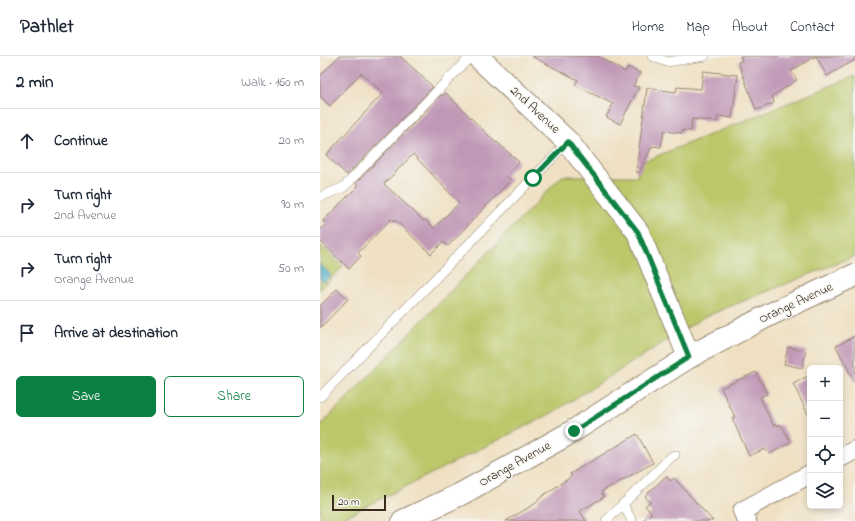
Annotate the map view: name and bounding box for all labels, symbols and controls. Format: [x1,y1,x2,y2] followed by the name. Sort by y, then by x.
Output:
[20,14,74,41] text: Pathlet
[632,17,664,38] text: Home
[686,17,710,38] text: Map
[732,17,768,38] text: About
[790,17,835,38] text: Contact
[16,70,53,95] text: 2 min
[241,73,304,92] text: Walk · 160 m
[506,82,564,138] street label: 2nd Avenue
[16,130,38,152] icon: ahead
[54,130,108,152] text: Continue
[279,131,304,150] text: 20 m
[524,169,542,187] route start
[54,184,112,206] text: Turn right
[16,194,38,216] icon: right
[281,195,304,214] text: 90 m
[54,206,116,225] text: 2nd Avenue
[54,248,112,270] text: Turn right
[16,258,38,280] icon: right
[278,259,304,278] text: 50 m
[54,270,134,289] text: Orange Avenue
[756,277,837,329] street label: Orange Avenue
[16,322,38,344] icon: arrive
[54,322,178,344] text: Arrive at destination
[807,365,843,509] map controls
[807,365,843,401] button: +
[16,376,156,417] button: Save
[164,376,304,417] button: Share
[807,401,843,437] button: −
[565,422,583,440] route end
[475,436,555,493] street label: Orange Avenue
[807,437,843,473] button: locate
[807,473,843,509] button: layers
[332,493,386,512] scale bar
[338,494,360,510] text: 20 m

